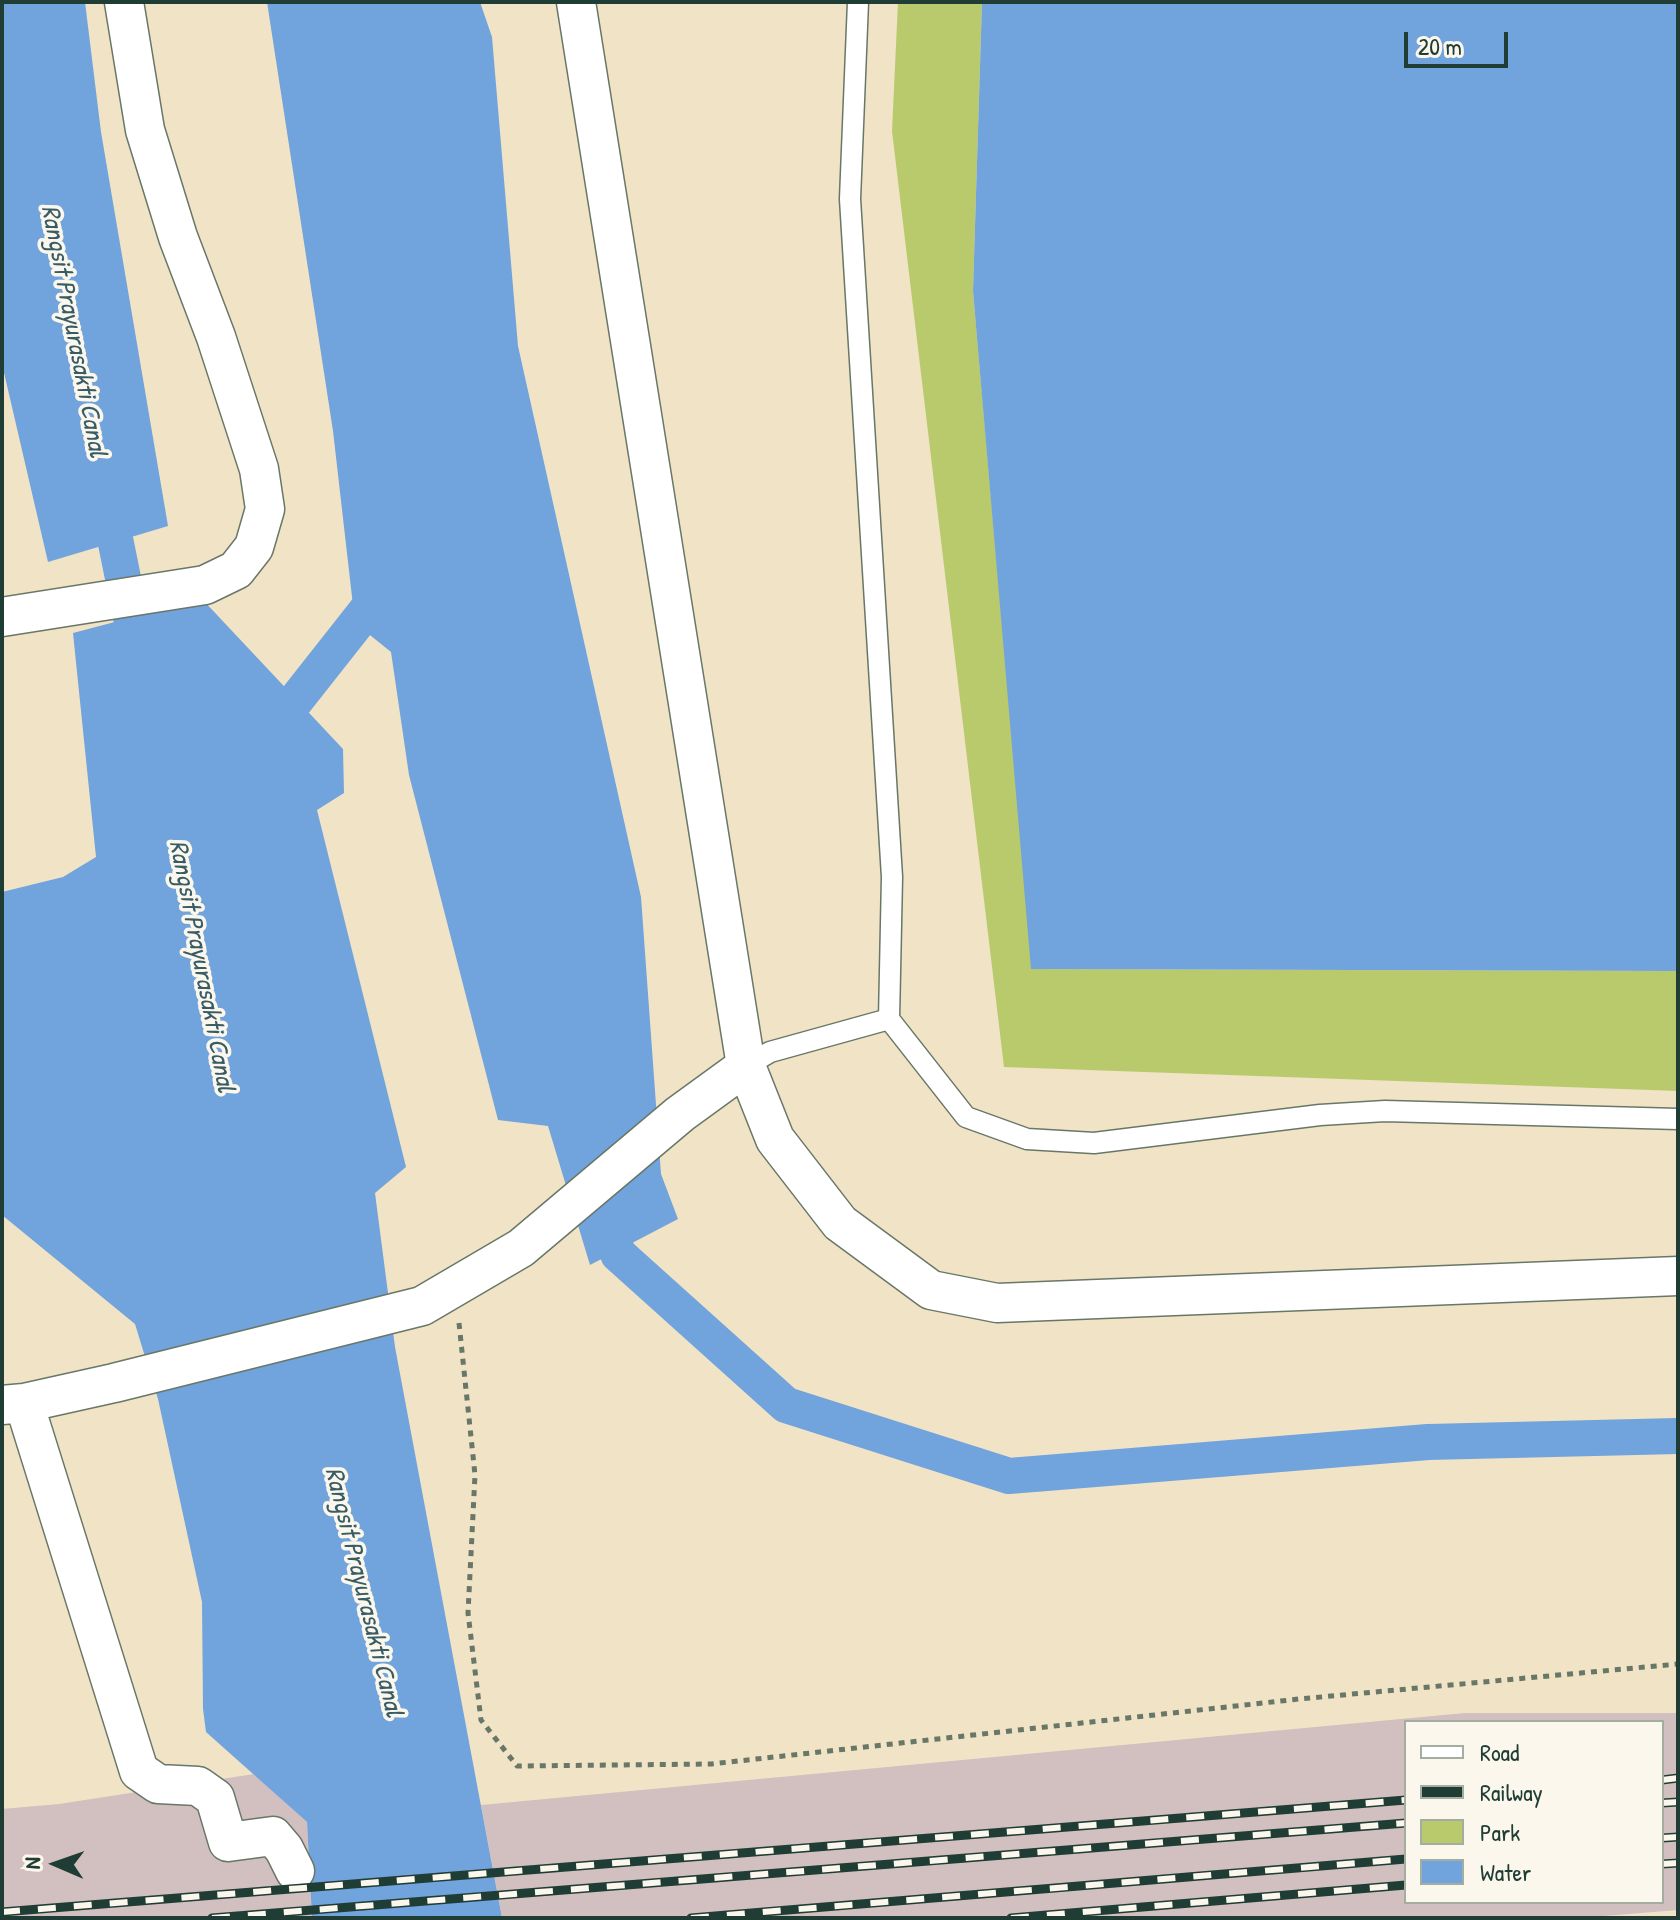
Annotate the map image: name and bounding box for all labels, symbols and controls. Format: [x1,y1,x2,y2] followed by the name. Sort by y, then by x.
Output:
[1408,16,1512,66] scale bar
[1418,30,1462,62] text: 20 m
[33,203,113,459] water label: Rangsit Prayurasakti Canal
[161,838,241,1094] water label: Rangsit Prayurasakti Canal
[317,1464,409,1720] water label: Rangsit Prayurasakti Canal
[1404,1720,1664,1904] legend
[1480,1736,1519,1768] text: Road
[1480,1776,1543,1808] text: Railway
[1480,1816,1520,1848] text: Park
[16,1824,96,1904] north arrow
[1480,1856,1531,1888] text: Water
[17,1857,47,1870] text: N

